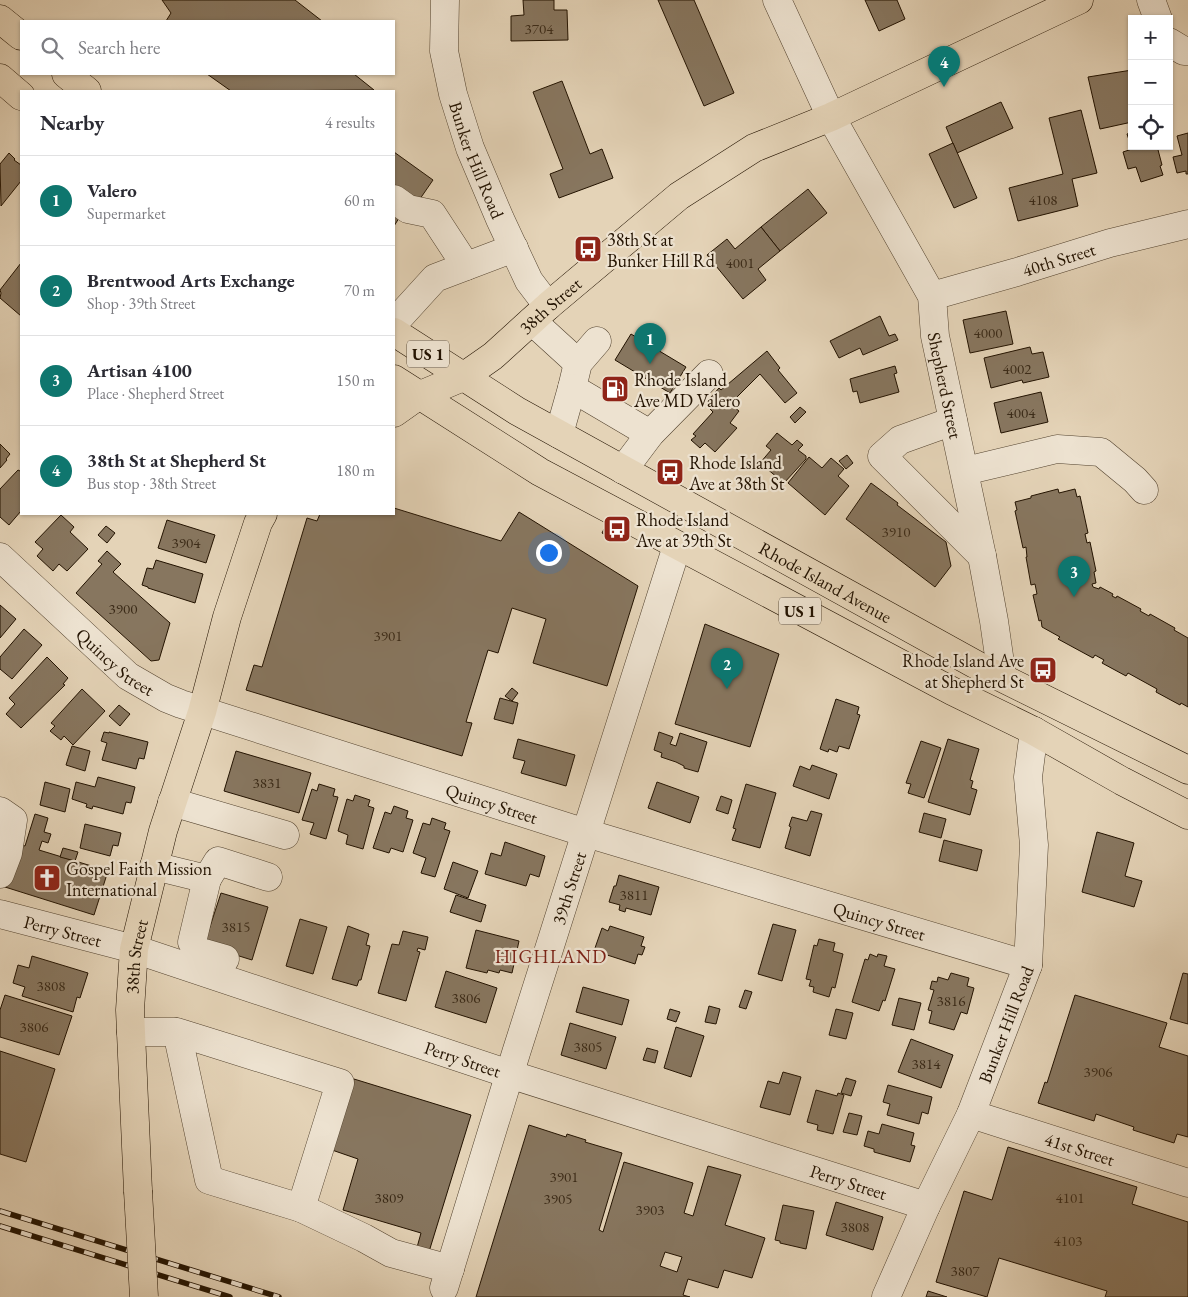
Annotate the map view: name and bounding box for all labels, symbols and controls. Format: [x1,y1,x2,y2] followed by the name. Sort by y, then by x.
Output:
[1128,15,1173,150] map controls
[1128,15,1173,60] button: +
[525,19,554,38] house number: 3704
[20,20,395,75] search box
[38,34,66,62] icon: search
[78,35,160,60] text: Search here
[928,46,960,87] pin: 4
[1128,60,1173,105] button: −
[444,98,510,223] street label: Bunker Hill Road
[1128,105,1173,150] button: locate
[40,109,104,136] text: Nearby
[325,112,375,133] text: 4 results
[87,178,137,203] text: Valero
[52,190,60,211] text: 1
[344,190,375,211] text: 60 m
[1029,190,1057,209] house number: 4108
[87,203,166,224] text: Supermarket
[607,228,716,272] place label: 38th St at Bunker Hill Rd
[573,234,603,264] bus stop icon: 38th St at Bunker Hill Rd
[1019,237,1098,281] street label: 40th Street
[726,253,754,272] house number: 4001
[87,268,295,293] text: Brentwood Arts Exchange
[514,272,586,339] street label: 38th Street
[52,280,60,301] text: 2
[344,280,375,301] text: 70 m
[87,293,195,314] text: Shop · 39th Street
[634,323,666,364] pin: 1
[974,323,1002,342] house number: 4000
[923,330,968,441] street label: Shepherd Street
[407,340,449,368] road number: US 1
[87,358,192,383] text: Artisan 4100
[1003,359,1032,378] house number: 4002
[633,368,740,412] place label: Rhode Island Ave MD Valero
[52,370,60,391] text: 3
[336,370,375,391] text: 150 m
[600,374,630,404] fuel station icon: Rhode Island Ave MD Valero
[87,383,224,404] text: Place · Shepherd Street
[1007,403,1036,422] house number: 4004
[87,448,266,473] text: 38th St at Shepherd St
[688,451,785,495] place label: Rhode Island Ave at 38th St
[655,457,685,487] bus stop icon: Rhode Island Ave at 38th St
[52,460,60,481] text: 4
[336,460,375,481] text: 180 m
[87,473,216,494] text: Bus stop · 38th Street
[635,508,732,552] place label: Rhode Island Ave at 39th St
[602,514,632,544] bus stop icon: Rhode Island Ave at 39th St
[882,522,910,541] house number: 3910
[172,533,201,552] house number: 3904
[755,536,896,628] street label: Rhode Island Avenue
[536,540,562,566] your location
[1058,556,1090,597] pin: 3
[779,598,821,624] road number: US 1
[109,599,137,618] house number: 3900
[72,622,159,701] street label: Quincy Street
[374,626,402,645] house number: 3901
[711,648,743,689] pin: 2
[902,649,1024,693] place label: Rhode Island Ave at Shepherd St
[1028,655,1058,685] bus stop icon: Rhode Island Ave at Shepherd St
[253,773,281,792] house number: 3831
[443,778,541,829] street label: Quincy Street
[546,848,591,927] street label: 39th Street
[66,857,212,901] place label: Gospel Faith Mission International
[32,863,62,893] church icon: Gospel Faith Mission International
[620,885,648,904] house number: 3811
[830,896,929,945] street label: Quincy Street
[22,909,104,952] street label: Perry Street
[120,916,153,995] street label: 38th Street
[222,917,250,936] house number: 3815
[495,944,607,969] district label: HIGHLAND
[973,961,1039,1086] street label: Bunker Hill Road
[37,976,65,995] house number: 3808
[452,988,480,1007] house number: 3806
[937,991,965,1010] house number: 3816
[20,1017,48,1036] house number: 3806
[422,1035,504,1082] street label: Perry Street
[574,1037,602,1056] house number: 3805
[912,1054,941,1073] house number: 3814
[1084,1062,1112,1081] house number: 3906
[1042,1127,1118,1171] street label: 41st Street
[807,1159,890,1205] street label: Perry Street
[550,1167,578,1186] house number: 3901
[375,1188,403,1207] house number: 3809
[1056,1188,1084,1207] house number: 4101
[544,1189,572,1208] house number: 3905
[636,1200,664,1219] house number: 3903
[841,1217,869,1236] house number: 3808
[1054,1231,1082,1250] house number: 4103
[951,1261,980,1280] house number: 3807

